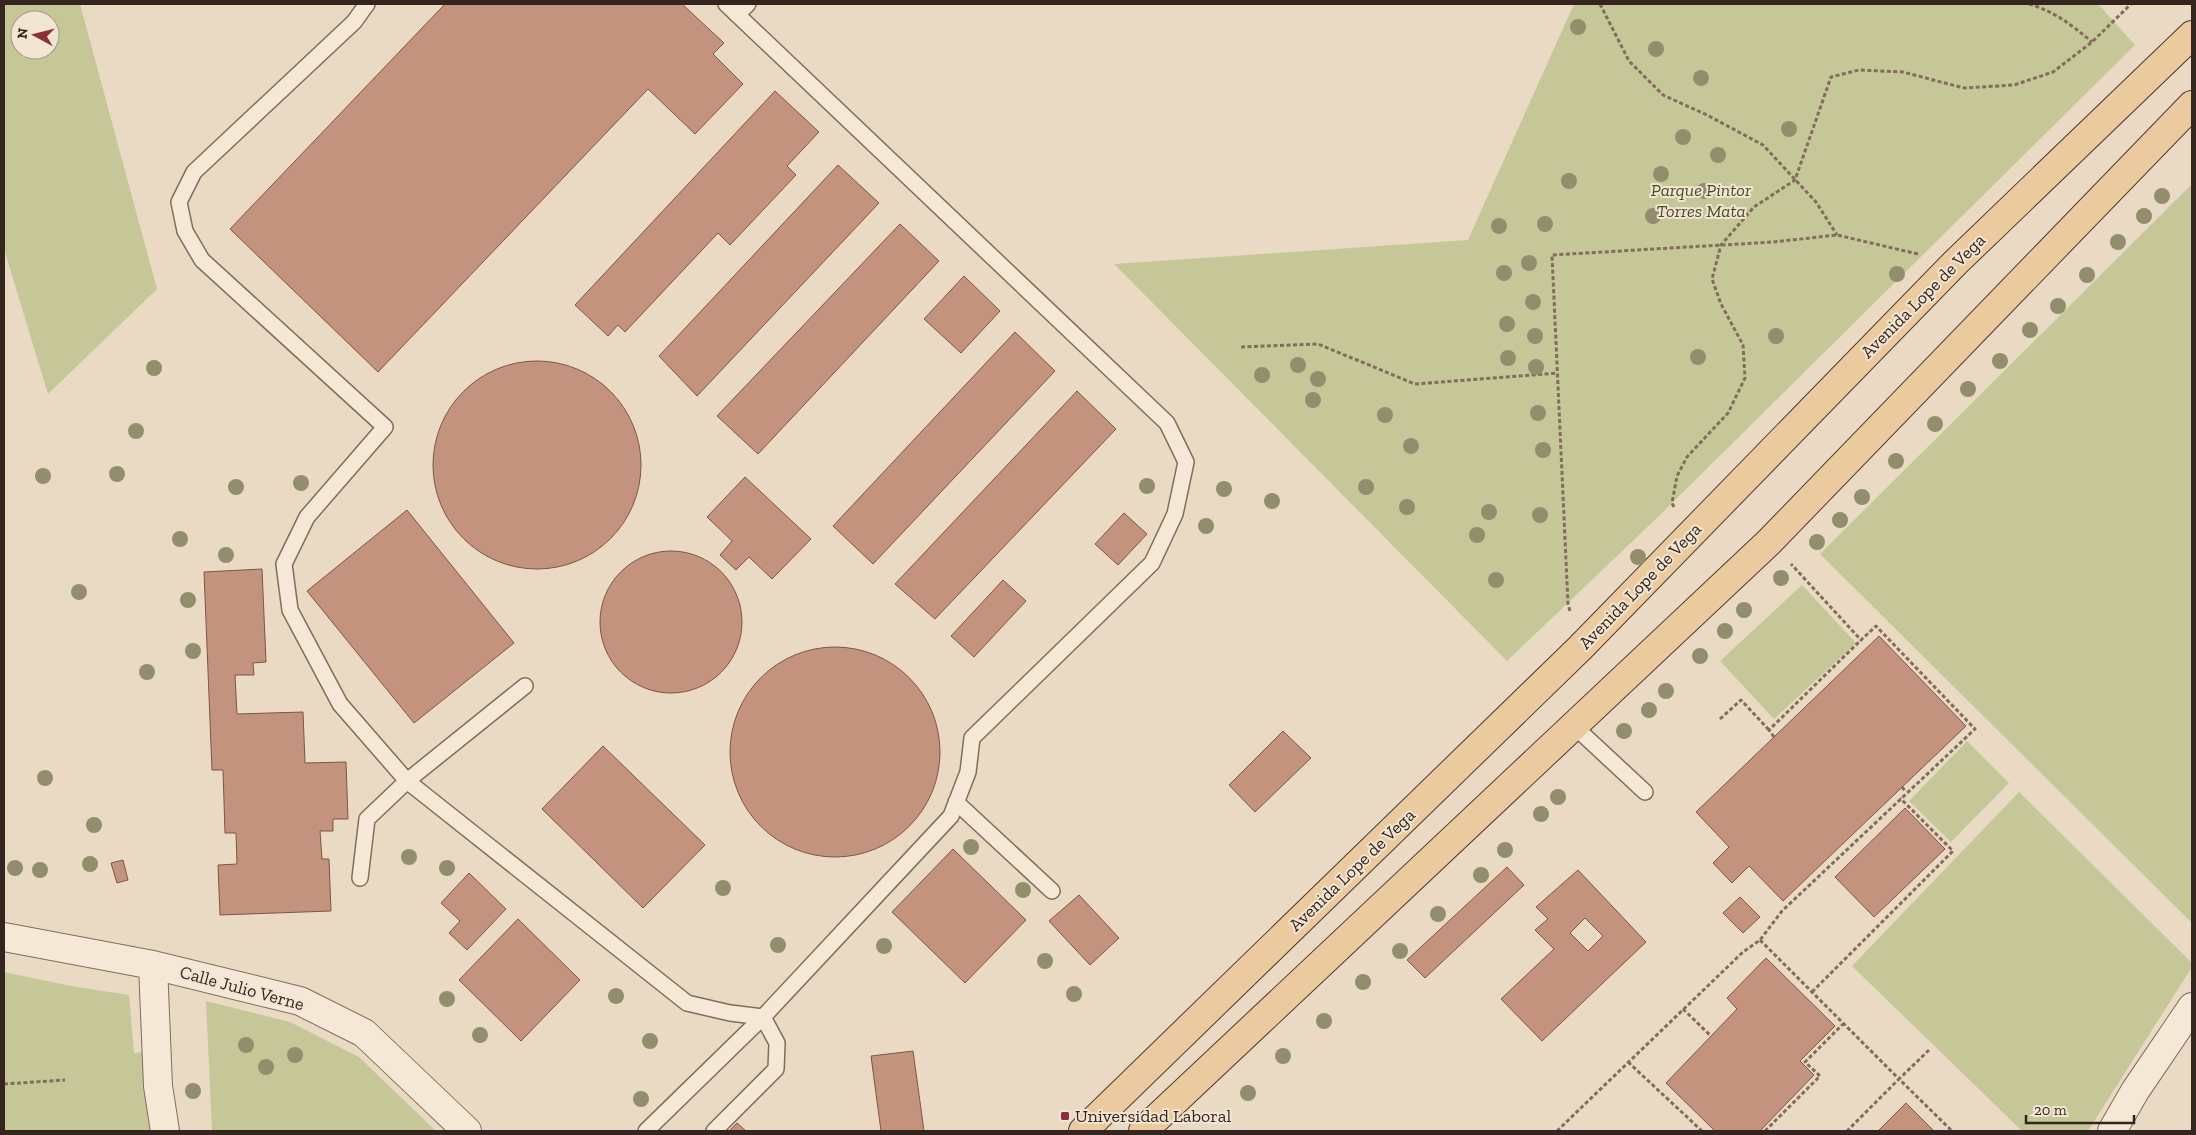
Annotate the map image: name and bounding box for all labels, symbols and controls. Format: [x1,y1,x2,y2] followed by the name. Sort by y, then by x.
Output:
[10,10,60,60] north arrow
[14,27,32,40] text: N
[1651,179,1752,222] park label: Parque Pintor Torres Mata
[1856,229,1990,363] street label: Avenida Lope de Vega
[1574,518,1706,654] street label: Avenida Lope de Vega
[1284,804,1420,936] street label: Avenida Lope de Vega
[177,961,307,1015] street label: Calle Julio Verne
[2026,1092,2134,1124] scale bar
[2034,1101,2067,1119] text: 20 m
[1075,1105,1232,1127] place label: Universidad Laboral
[1059,1110,1071,1122] marker: Universidad Laboral

